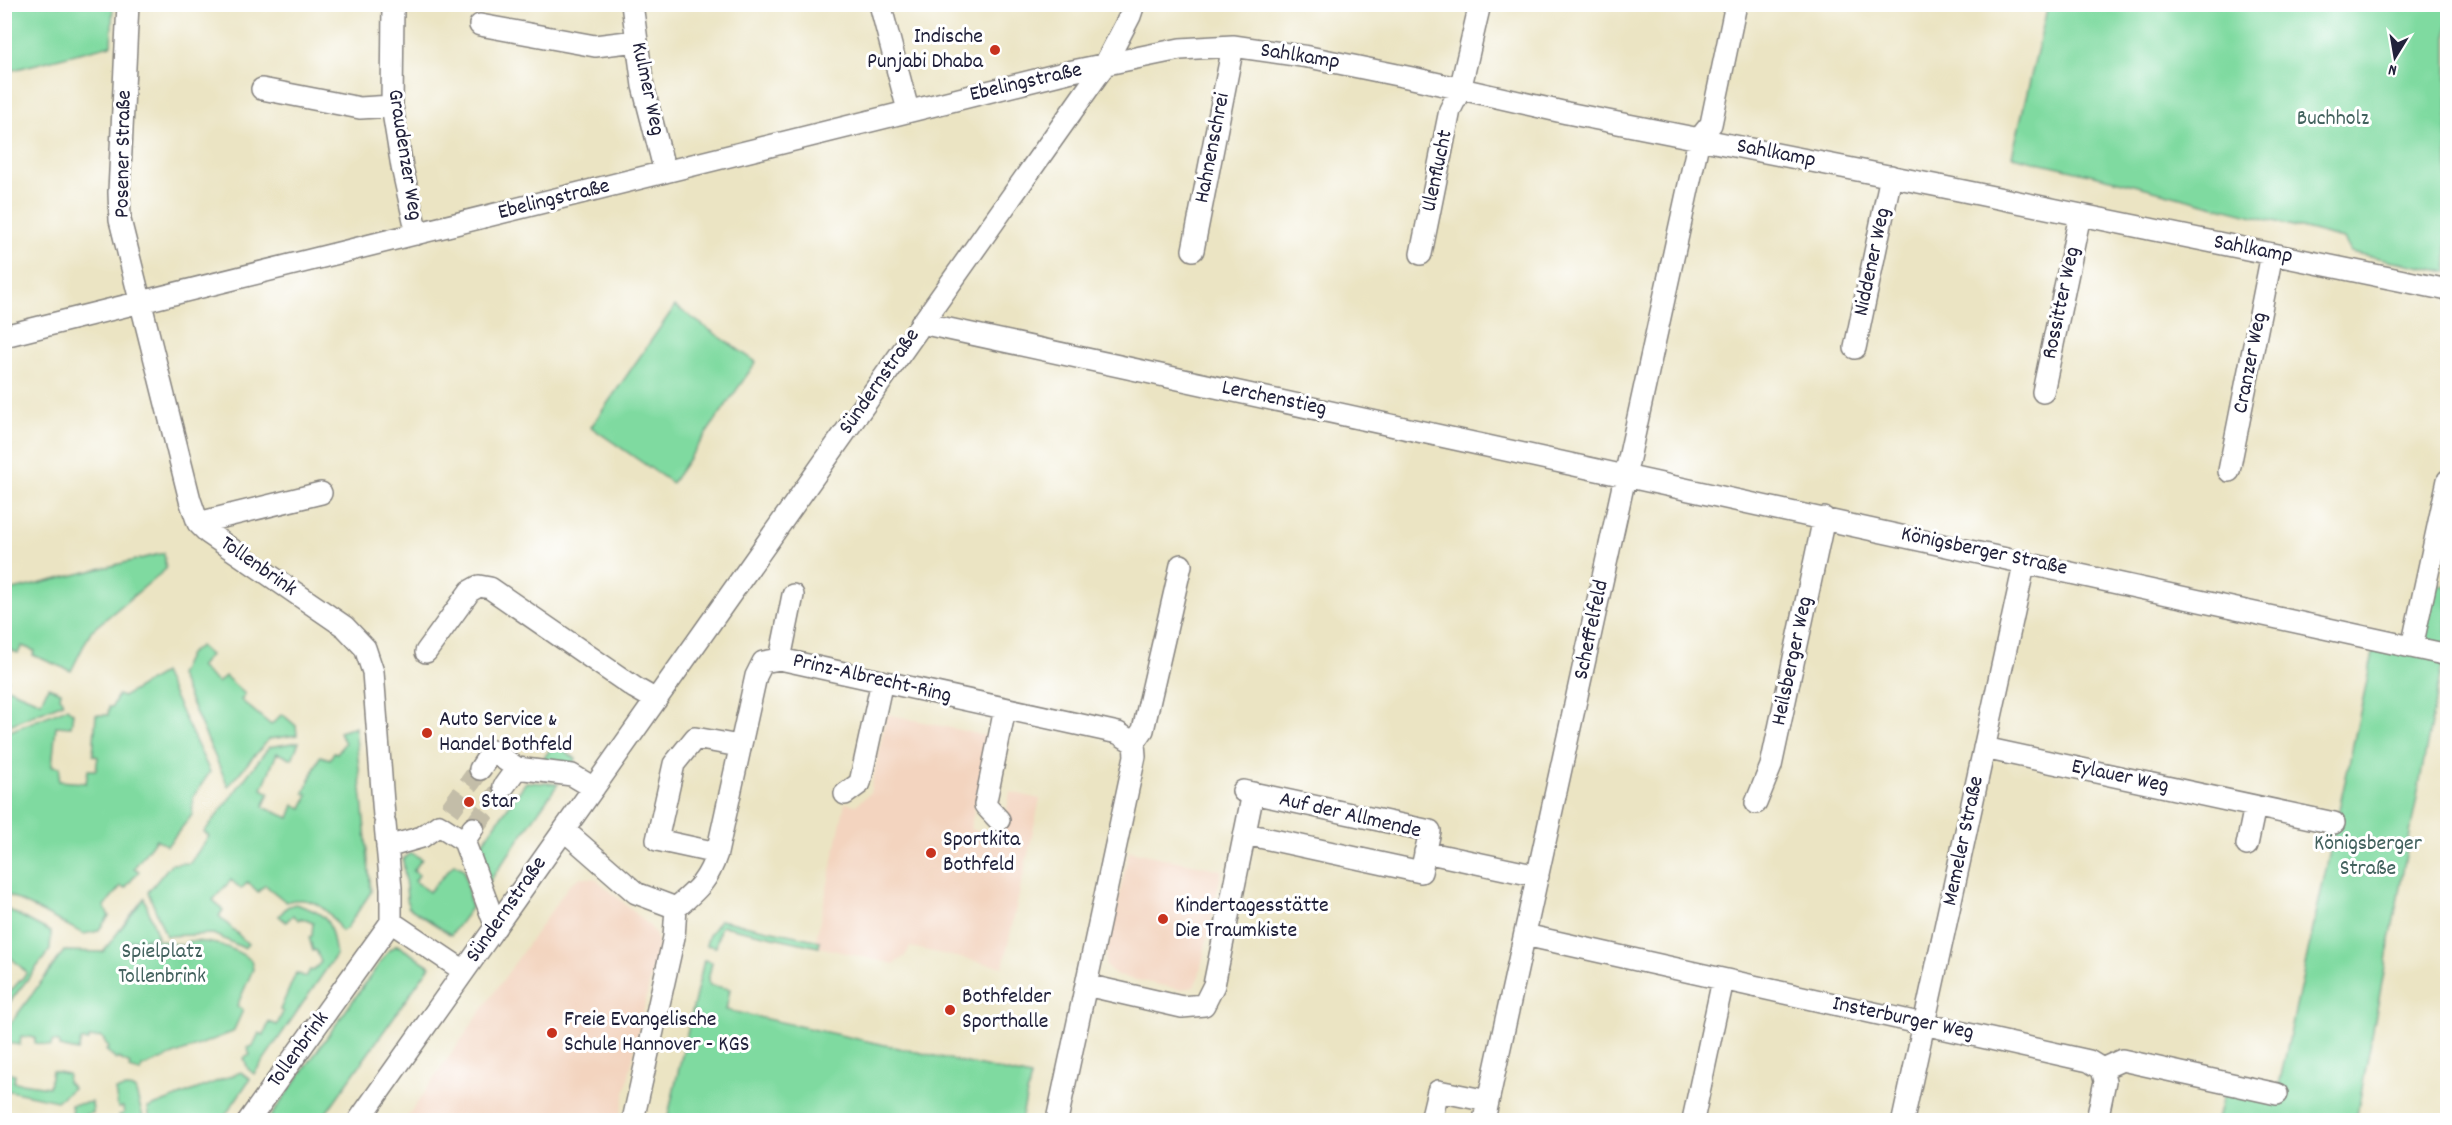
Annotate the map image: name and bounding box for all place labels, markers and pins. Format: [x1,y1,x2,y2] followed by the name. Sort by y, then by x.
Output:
[867,22,984,78] place label: Indische Punjabi Dhaba
[988,43,1002,57] marker: Indische Punjabi Dhaba
[439,705,572,761] place label: Auto Service & Handel Bothfeld
[420,726,434,740] marker: Auto Service & Handel Bothfeld
[481,787,518,818] place label: Star
[462,795,476,809] marker: Star
[943,825,1021,881] place label: Sportkita Bothfeld
[924,846,938,860] marker: Sportkita Bothfeld
[1175,891,1329,947] place label: Kindertagesstätte Die Traumkiste
[1156,912,1170,926] marker: Kindertagesstätte Die Traumkiste
[962,982,1052,1038] place label: Bothfelder Sporthalle
[943,1003,957,1017] marker: Bothfelder Sporthalle
[564,1005,749,1061] place label: Freie Evangelische Schule Hannover - KGS
[545,1026,559,1040] marker: Freie Evangelische Schule Hannover - KGS

